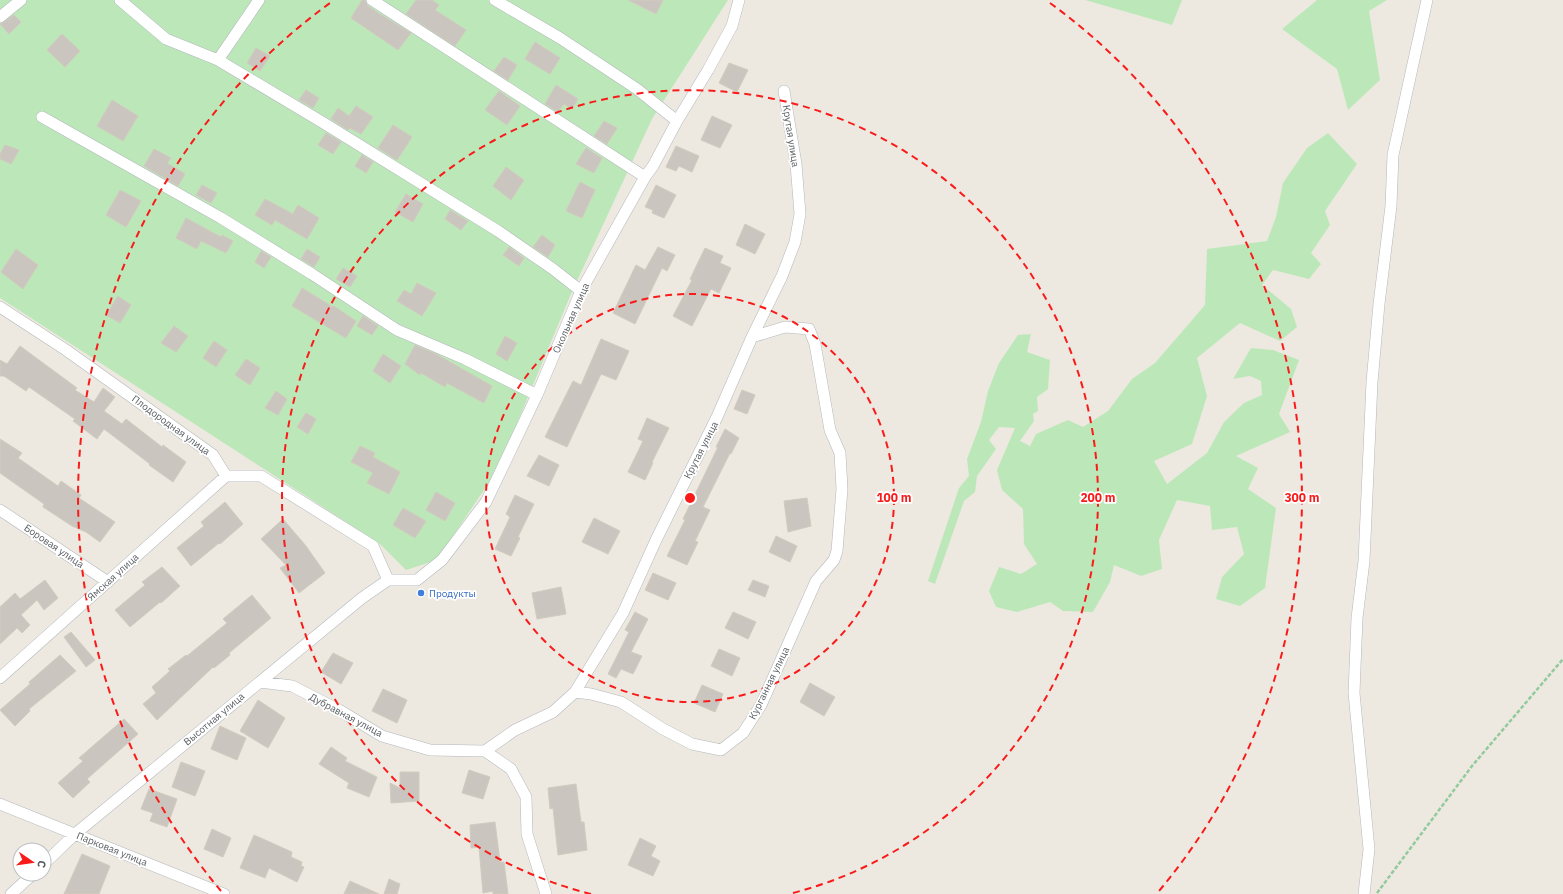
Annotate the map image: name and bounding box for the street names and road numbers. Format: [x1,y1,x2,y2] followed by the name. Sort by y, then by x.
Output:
[780,104,802,169] street label: Крутая улица
[550,280,593,355] street label: Окольная улица
[129,392,213,458] street label: Плодородная улица
[681,419,721,481] street label: Крутая улица
[21,521,87,571] street label: Боровая улица
[85,550,142,603] street label: Ямская улица
[746,644,792,721] street label: Курганная улица
[181,689,248,748] street label: Высотная улица
[307,690,385,740] street label: Дубравная улица
[75,829,150,869] street label: Парковая улица

